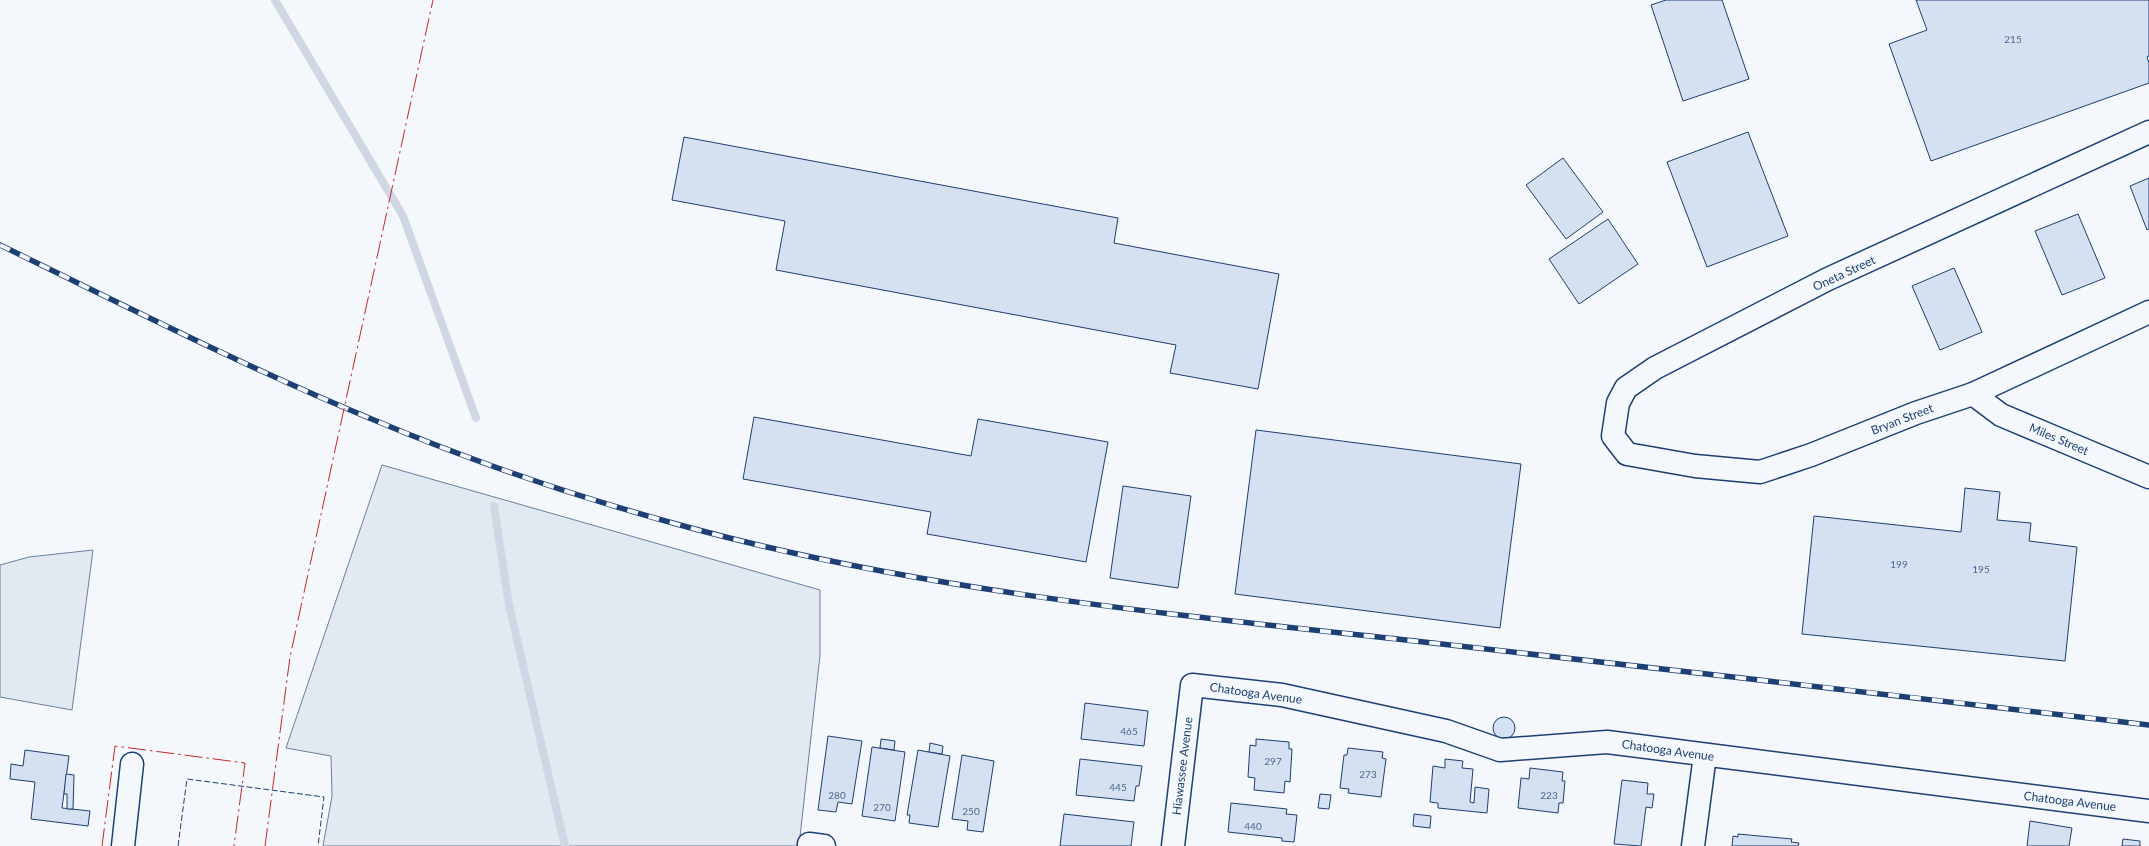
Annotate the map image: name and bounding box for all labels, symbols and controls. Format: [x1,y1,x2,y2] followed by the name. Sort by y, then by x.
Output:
[2004,33,2022,45] house number: 215
[1810,252,1878,294] street label: Oneta Street
[1869,400,1936,438] street label: Bryan Street
[2027,420,2092,458] street label: Miles Street
[1890,558,1908,570] house number: 199
[1972,563,1990,575] house number: 195
[1209,679,1303,707] street label: Chatooga Avenue
[1169,716,1195,816] street label: Hiawassee Avenue
[1120,725,1138,737] house number: 465
[1621,736,1715,764] street label: Chatooga Avenue
[1264,755,1282,767] house number: 297
[1359,768,1377,780] house number: 273
[1109,781,1127,793] house number: 445
[2023,788,2117,814] street label: Chatooga Avenue
[828,789,846,801] house number: 280
[1540,789,1558,801] house number: 223
[873,801,891,813] house number: 270
[962,805,980,817] house number: 250
[1244,820,1262,832] house number: 440

